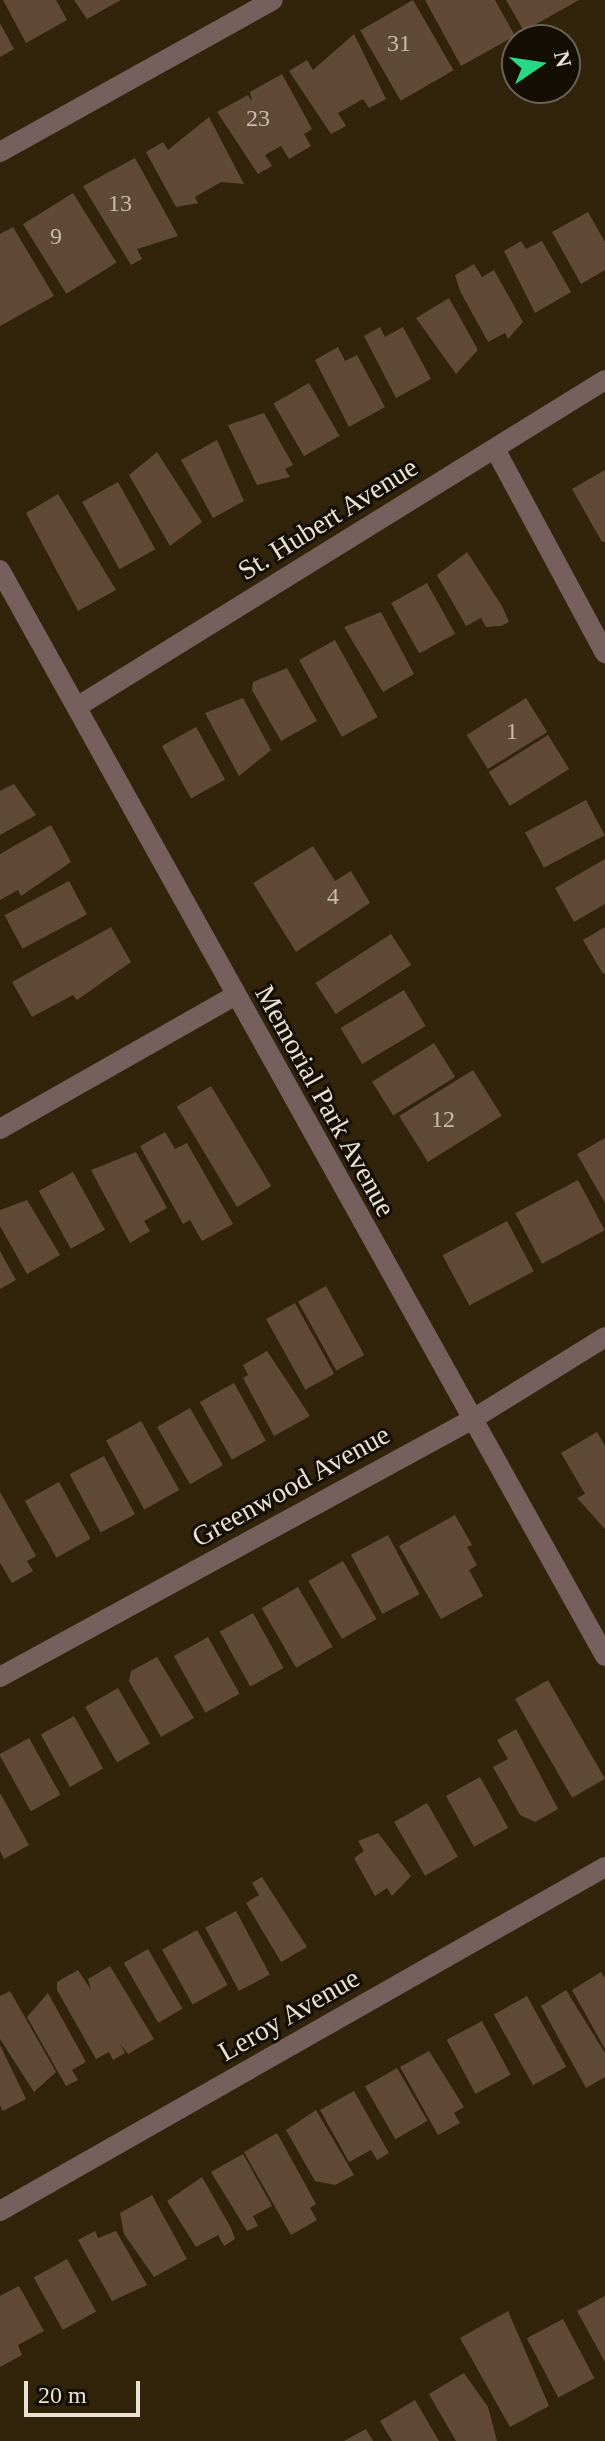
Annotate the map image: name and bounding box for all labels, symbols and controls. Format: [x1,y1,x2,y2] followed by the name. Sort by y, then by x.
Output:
[501,24,581,104] north arrow
[387,30,411,58] house number: 31
[549,48,577,69] text: N
[246,105,270,133] house number: 23
[108,190,132,218] house number: 13
[50,223,62,251] house number: 9
[231,450,425,588] street label: St. Hubert Avenue
[506,718,518,746] house number: 1
[327,883,339,911] house number: 4
[247,979,403,1223] street label: Memorial Park Avenue
[431,1106,455,1134] house number: 12
[186,1417,396,1555] street label: Greenwood Avenue
[212,1961,366,2069] street label: Leroy Avenue
[28,2365,144,2415] scale bar
[38,2382,87,2408] text: 20 m

